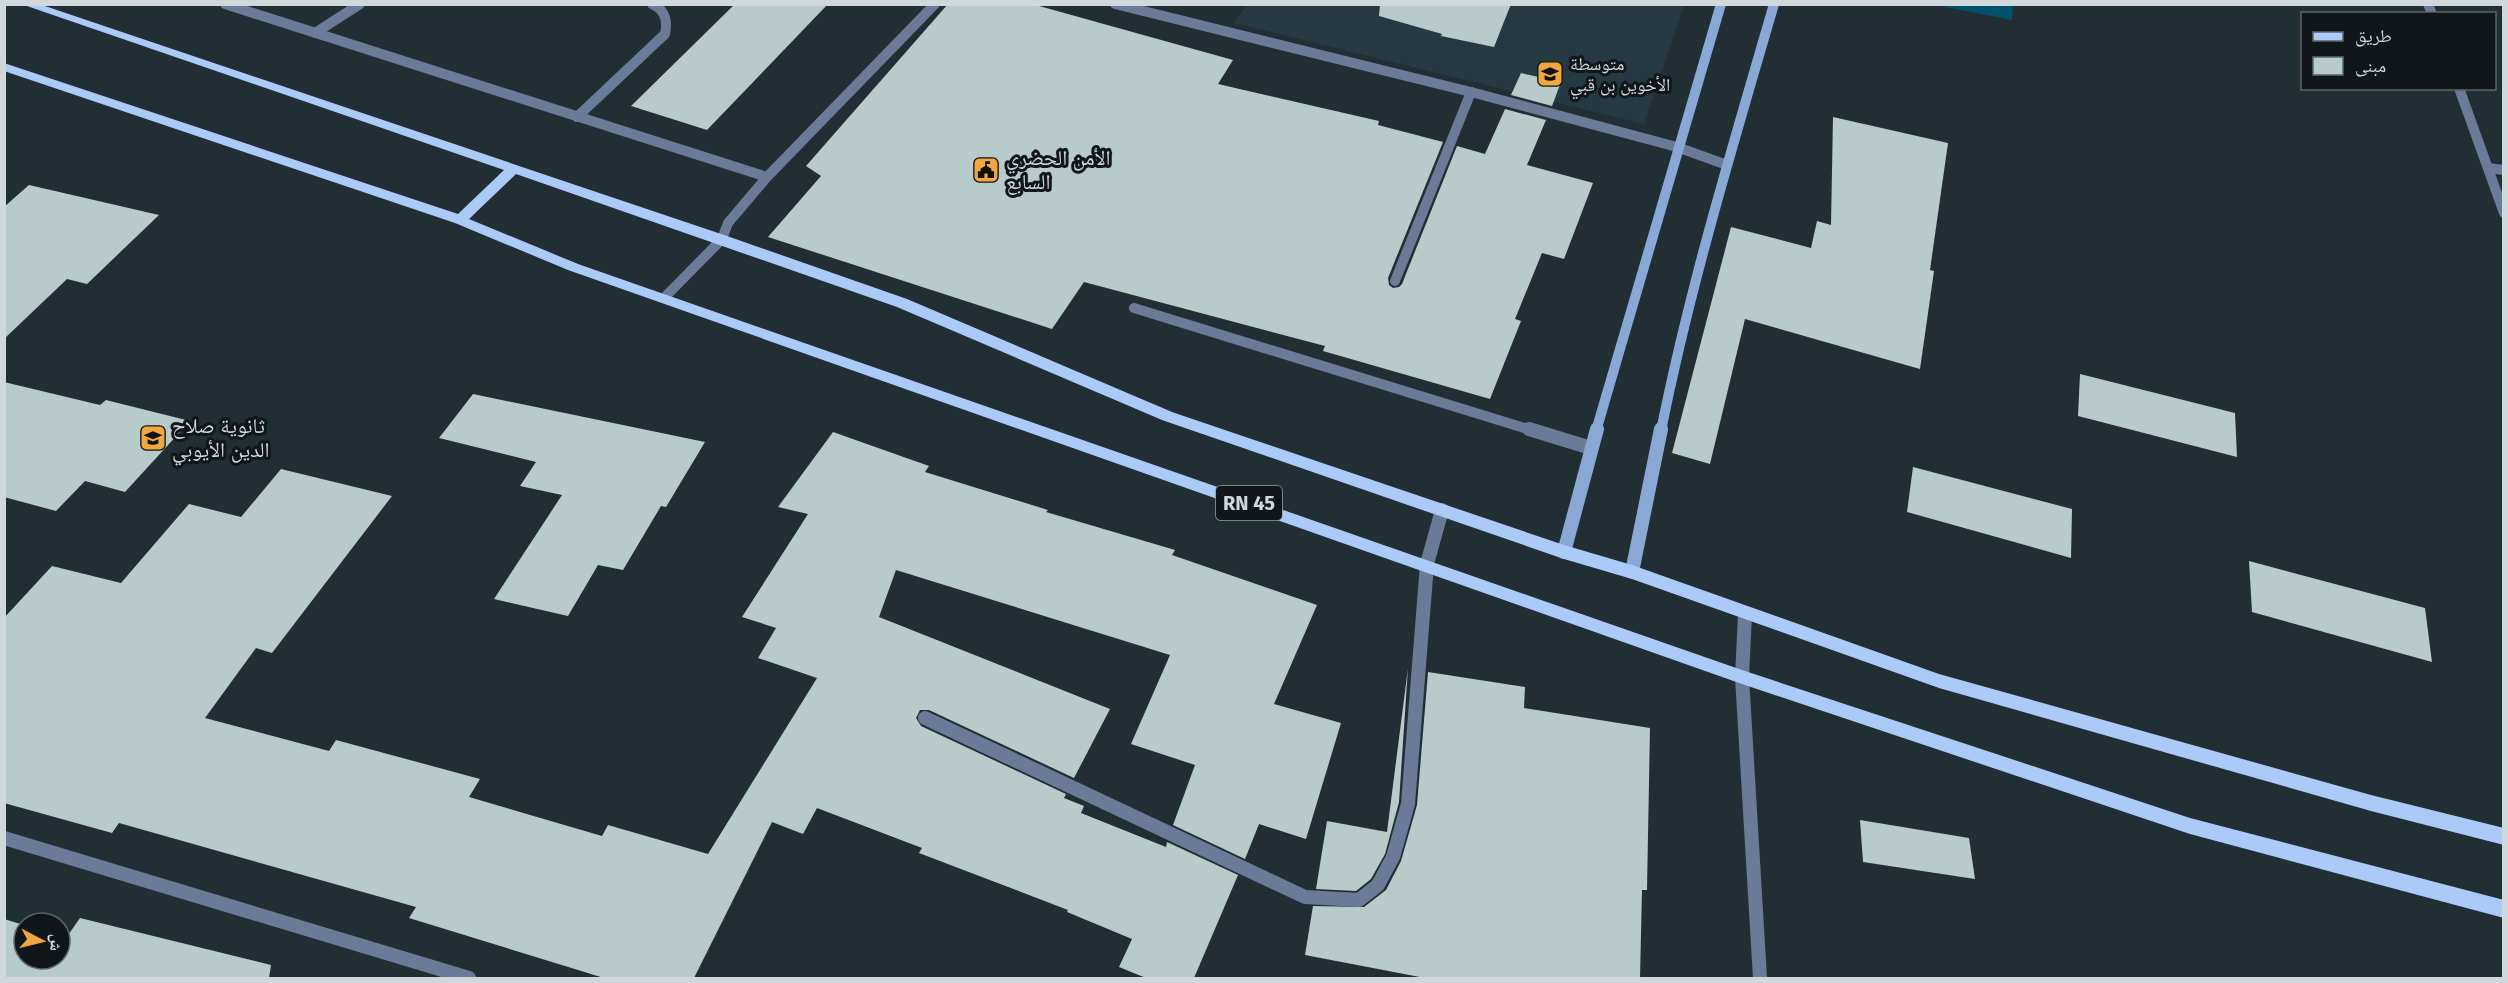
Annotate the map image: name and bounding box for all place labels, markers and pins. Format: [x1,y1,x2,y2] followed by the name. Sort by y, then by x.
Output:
[1570,53,1670,100] place label: متوسطة الأخوين بن قبي
[1535,59,1565,89] school or university icon: متوسطة الأخوين بن قبي
[1006,145,1111,195] place label: الأمن الحضري السابع
[971,155,1001,185] public building icon: الأمن الحضري السابع
[172,413,270,466] place label: ثانوية صلاح الدين الأيوبي
[138,423,168,453] school or university icon: ثانوية صلاح الدين الأيوبي

